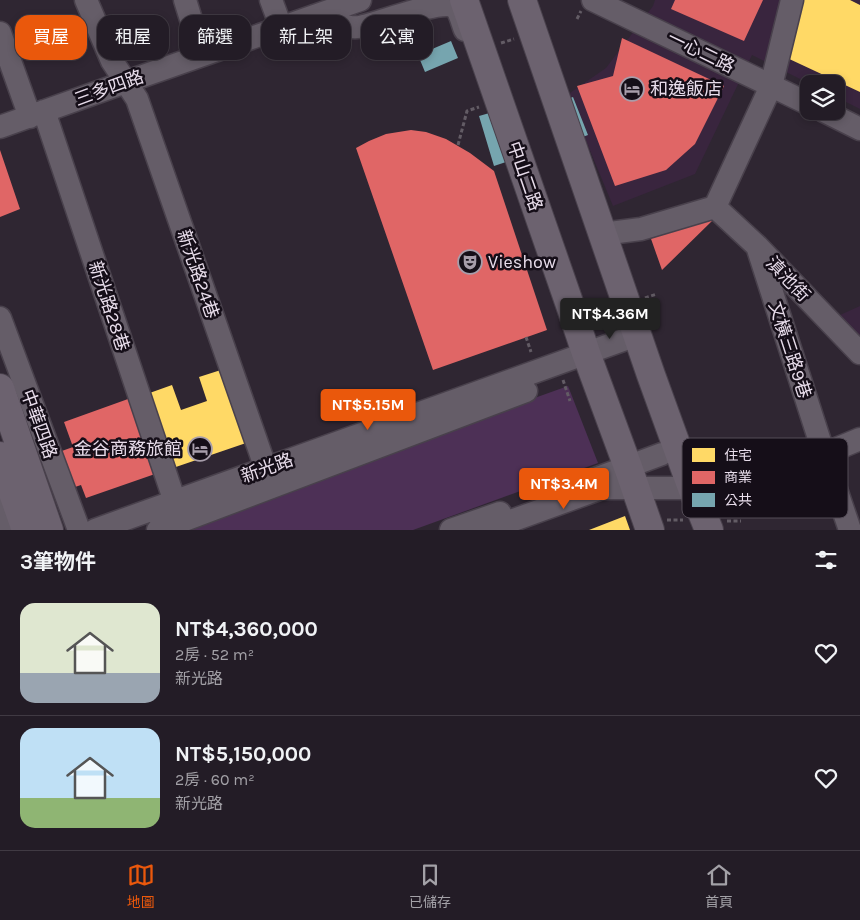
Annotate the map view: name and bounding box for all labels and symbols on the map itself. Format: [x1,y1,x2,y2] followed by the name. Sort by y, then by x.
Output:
[664,26,738,78] street label: 一心二路
[71,65,147,111] street label: 三多四路
[619,76,645,102] hotel icon: 和逸飯店
[650,78,722,100] place label: 和逸飯店
[503,138,547,214] street label: 中山二路
[173,227,223,321] street label: 新光路24巷
[457,249,483,275] theatre icon: Vieshow
[488,251,556,273] place label: Vieshow
[761,252,815,306] street label: 滇池街
[84,258,134,354] street label: 新光路28巷
[558,298,662,340] pin: NT$4.36M
[764,299,816,401] street label: 文橫三路9巷
[16,386,62,462] street label: 中華四路
[316,388,420,431] pin: NT$5.15M
[187,436,213,462] hotel icon: 金谷商務旅館
[74,438,182,460] place label: 金谷商務旅館
[682,438,848,518] legend
[724,447,752,464] text: 住宅
[238,448,296,488] street label: 新光路
[518,468,610,510] pin: NT$3.4M
[724,469,752,486] text: 商業
[724,492,752,509] text: 公共

